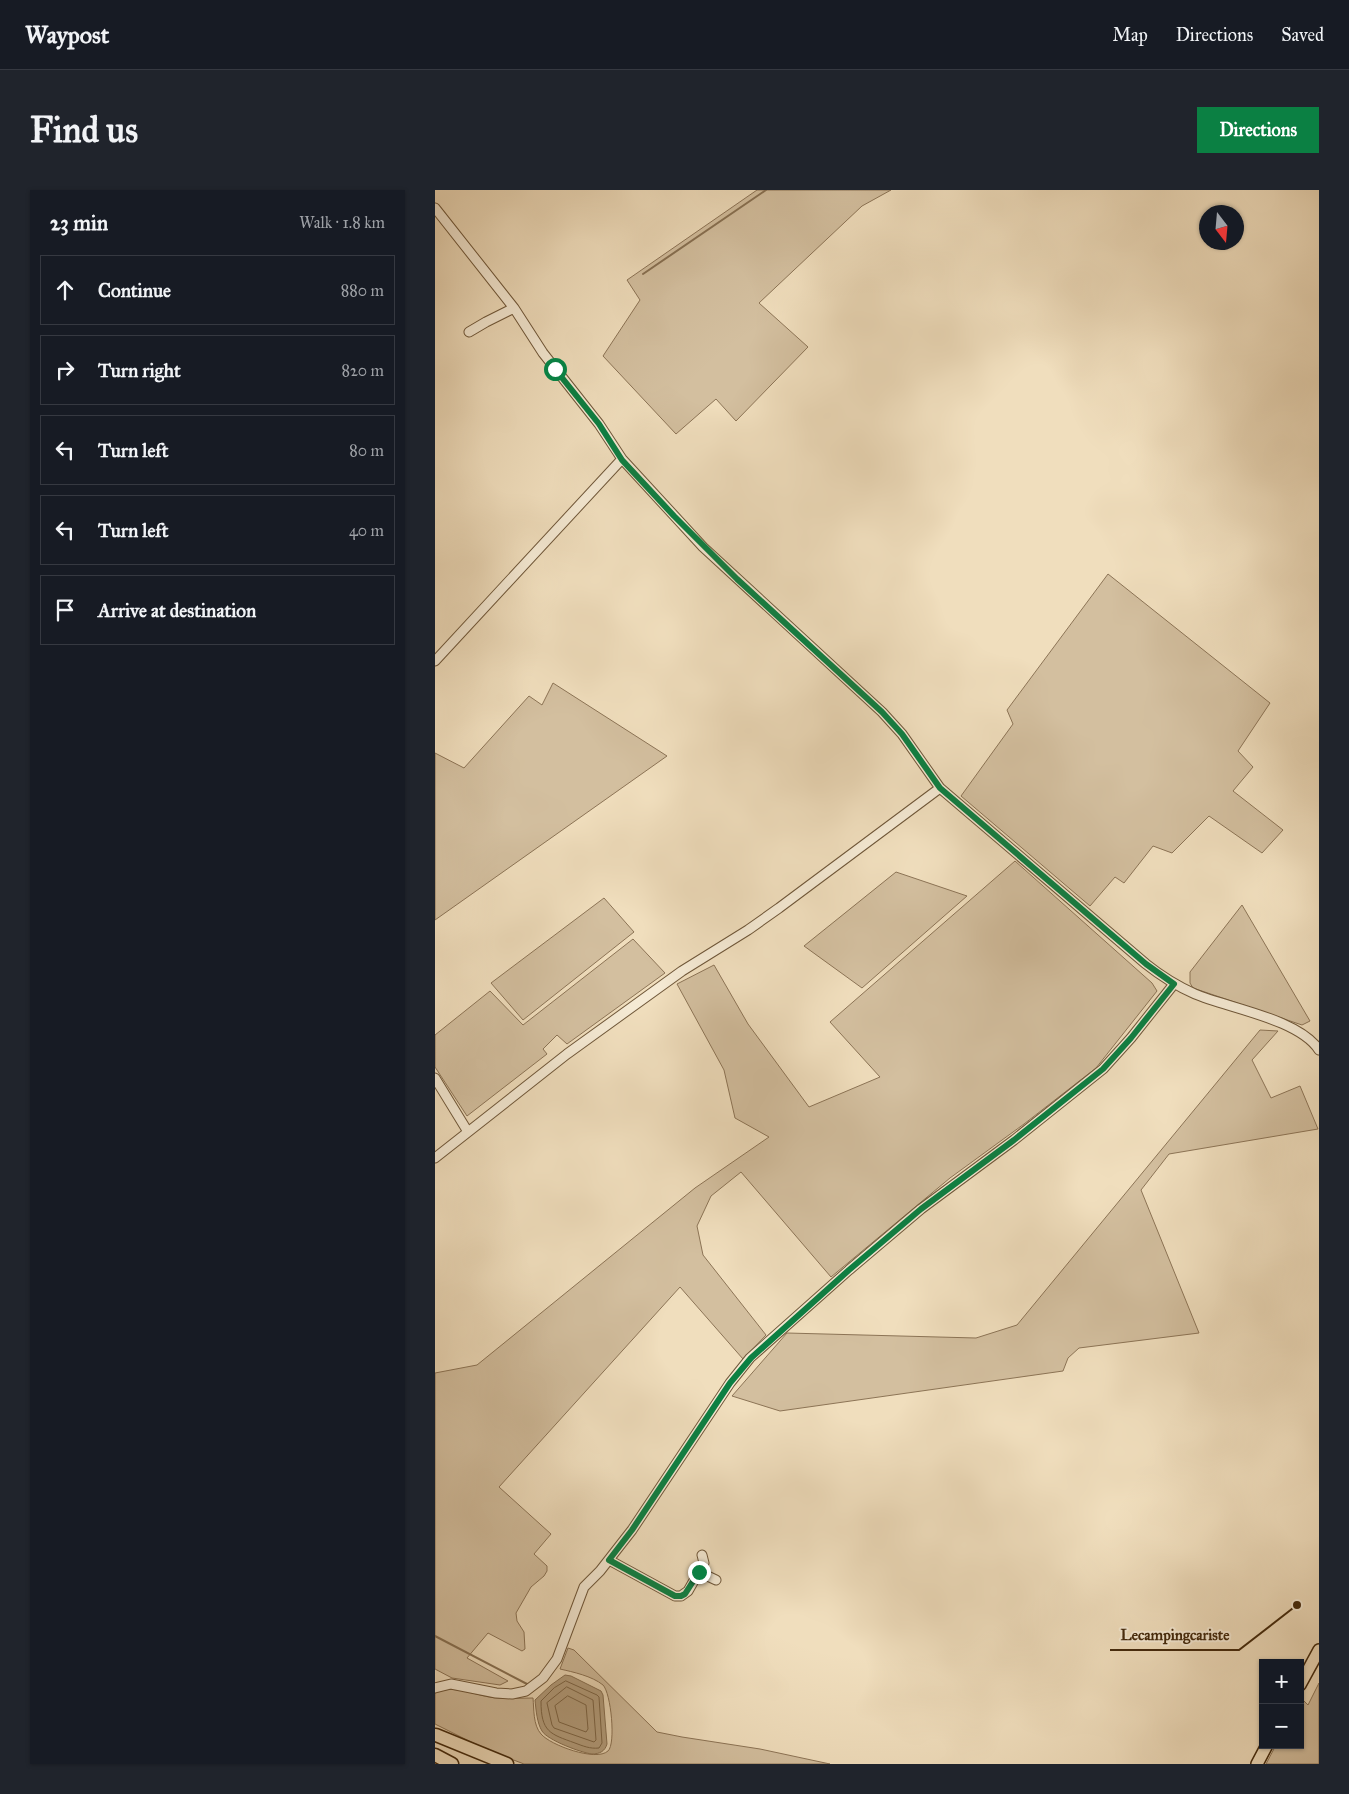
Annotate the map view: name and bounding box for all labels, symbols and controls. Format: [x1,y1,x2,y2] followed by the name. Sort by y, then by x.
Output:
[25,20,109,50] text: Waypost
[1112,24,1148,46] text: Map
[1176,24,1253,46] text: Directions
[1281,24,1324,46] text: Saved
[1197,107,1319,153] button: Directions
[30,109,138,152] text: Find us
[1199,205,1244,250] north arrow
[50,210,108,236] text: 23 min
[299,213,385,232] text: Walk · 1.8 km
[51,276,79,304] icon: ahead
[98,279,171,302] text: Continue
[341,281,384,300] text: 880 m
[51,356,79,384] icon: right
[544,358,567,381] route start
[98,359,181,382] text: Turn right
[341,361,384,380] text: 820 m
[51,436,79,464] icon: left
[98,439,168,462] text: Turn left
[349,441,384,460] text: 80 m
[51,516,79,544] icon: left
[98,519,168,542] text: Turn left
[349,521,384,540] text: 40 m
[51,596,79,624] icon: arrive
[98,599,256,622] text: Arrive at destination
[688,1561,711,1584] route end
[1110,1620,1239,1650] callout: Lecampingcariste
[1121,1626,1230,1645] text: Lecampingcariste
[1259,1659,1304,1749] map controls
[1259,1659,1304,1704] button: +
[1259,1704,1304,1749] button: −

